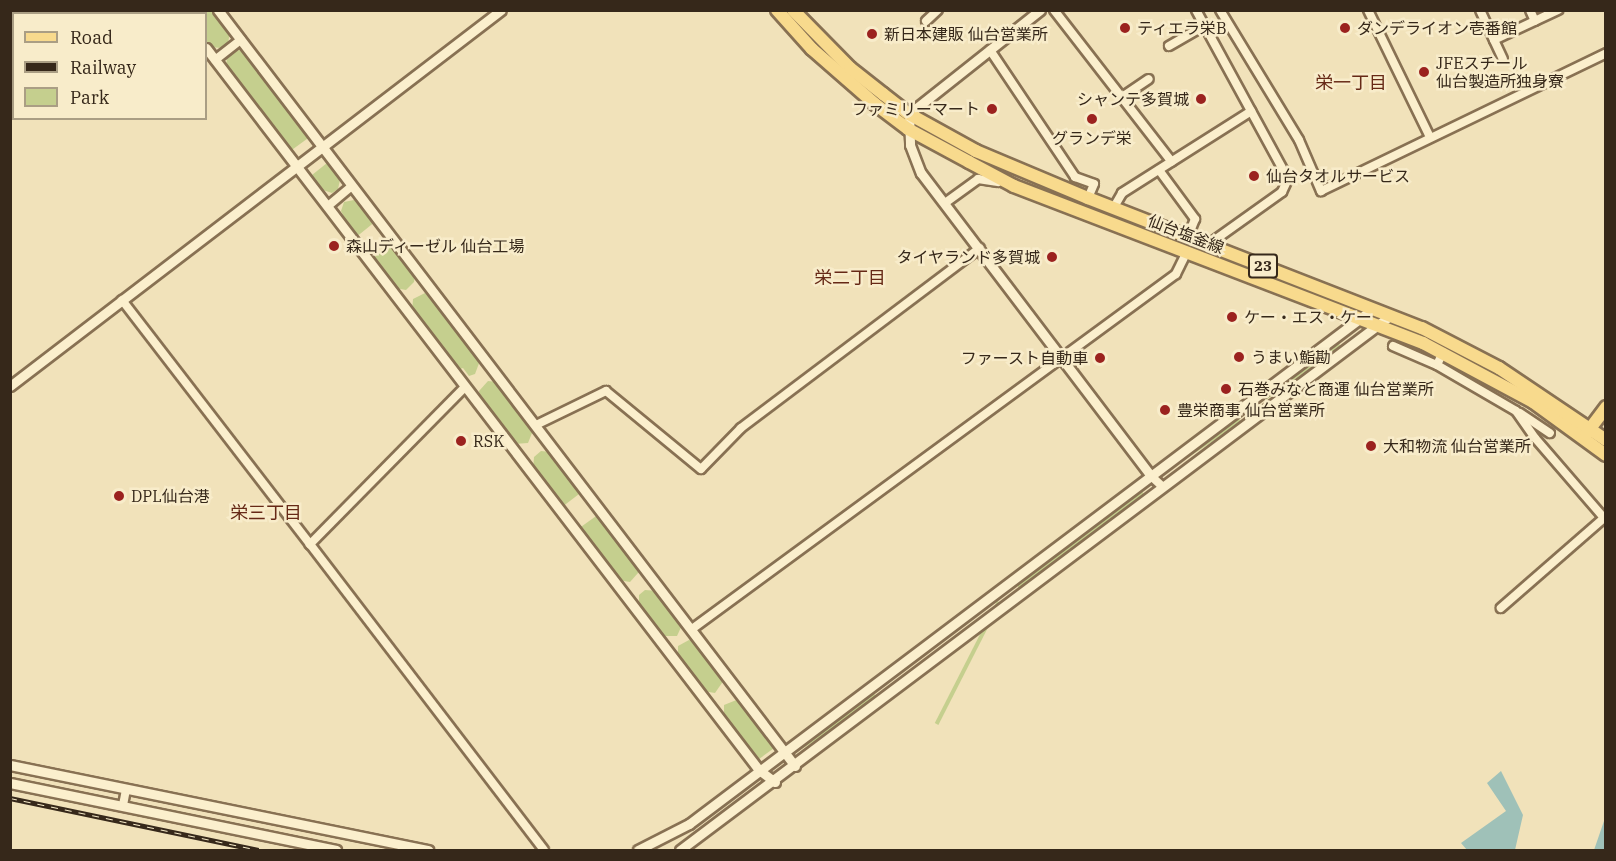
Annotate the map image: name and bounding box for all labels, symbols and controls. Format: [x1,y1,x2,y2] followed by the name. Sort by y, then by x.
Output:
[12,12,207,120] legend
[1137,18,1228,38] place label: ティエラ栄B
[1357,18,1517,38] place label: ダンデライオン壱番館
[1118,21,1132,35] marker: ティエラ栄B
[1338,21,1352,35] marker: ダンデライオン壱番館
[884,24,1048,44] place label: 新日本建販 仙台営業所
[70,26,113,49] text: Road
[865,27,879,41] marker: 新日本建販 仙台営業所
[1436,53,1564,91] place label: JFEスチール 仙台製造所独身寮
[70,56,136,79] text: Railway
[1417,65,1431,79] marker: JFEスチール 仙台製造所独身寮
[1315,72,1387,94] district label: 栄一丁目
[70,86,109,109] text: Park
[1077,89,1189,109] place label: シャンテ多賀城
[1194,92,1208,106] marker: シャンテ多賀城
[852,99,980,119] place label: ファミリーマート
[985,102,999,116] marker: ファミリーマート
[1085,112,1099,126] marker: グランデ栄
[1052,128,1132,148] place label: グランデ栄
[1266,166,1410,186] place label: 仙台タオルサービス
[1247,169,1261,183] marker: 仙台タオルサービス
[1145,211,1227,257] street label: 仙台塩釜線
[346,236,526,256] place label: 森山ディーゼル 仙台工場
[327,239,341,253] marker: 森山ディーゼル 仙台工場
[896,247,1040,267] place label: タイヤランド多賀城
[1045,250,1059,264] marker: タイヤランド多賀城
[1248,254,1278,278] road number: 23
[814,267,886,289] district label: 栄二丁目
[1244,307,1372,327] place label: ケー・エス・ケー
[1225,310,1239,324] marker: ケー・エス・ケー
[1251,347,1331,367] place label: うまい鮨勘
[960,348,1088,368] place label: ファースト自動車
[1232,350,1246,364] marker: うまい鮨勘
[1093,351,1107,365] marker: ファースト自動車
[1238,379,1434,399] place label: 石巻みなと商運 仙台営業所
[1219,382,1233,396] marker: 石巻みなと商運 仙台営業所
[1177,400,1325,420] place label: 豊栄商事 仙台営業所
[1158,403,1172,417] marker: 豊栄商事 仙台営業所
[473,431,504,451] place label: RSK
[454,434,468,448] marker: RSK
[1383,436,1531,456] place label: 大和物流 仙台営業所
[1364,439,1378,453] marker: 大和物流 仙台営業所
[131,486,210,506] place label: DPL仙台港
[112,489,126,503] marker: DPL仙台港
[230,502,302,524] district label: 栄三丁目

